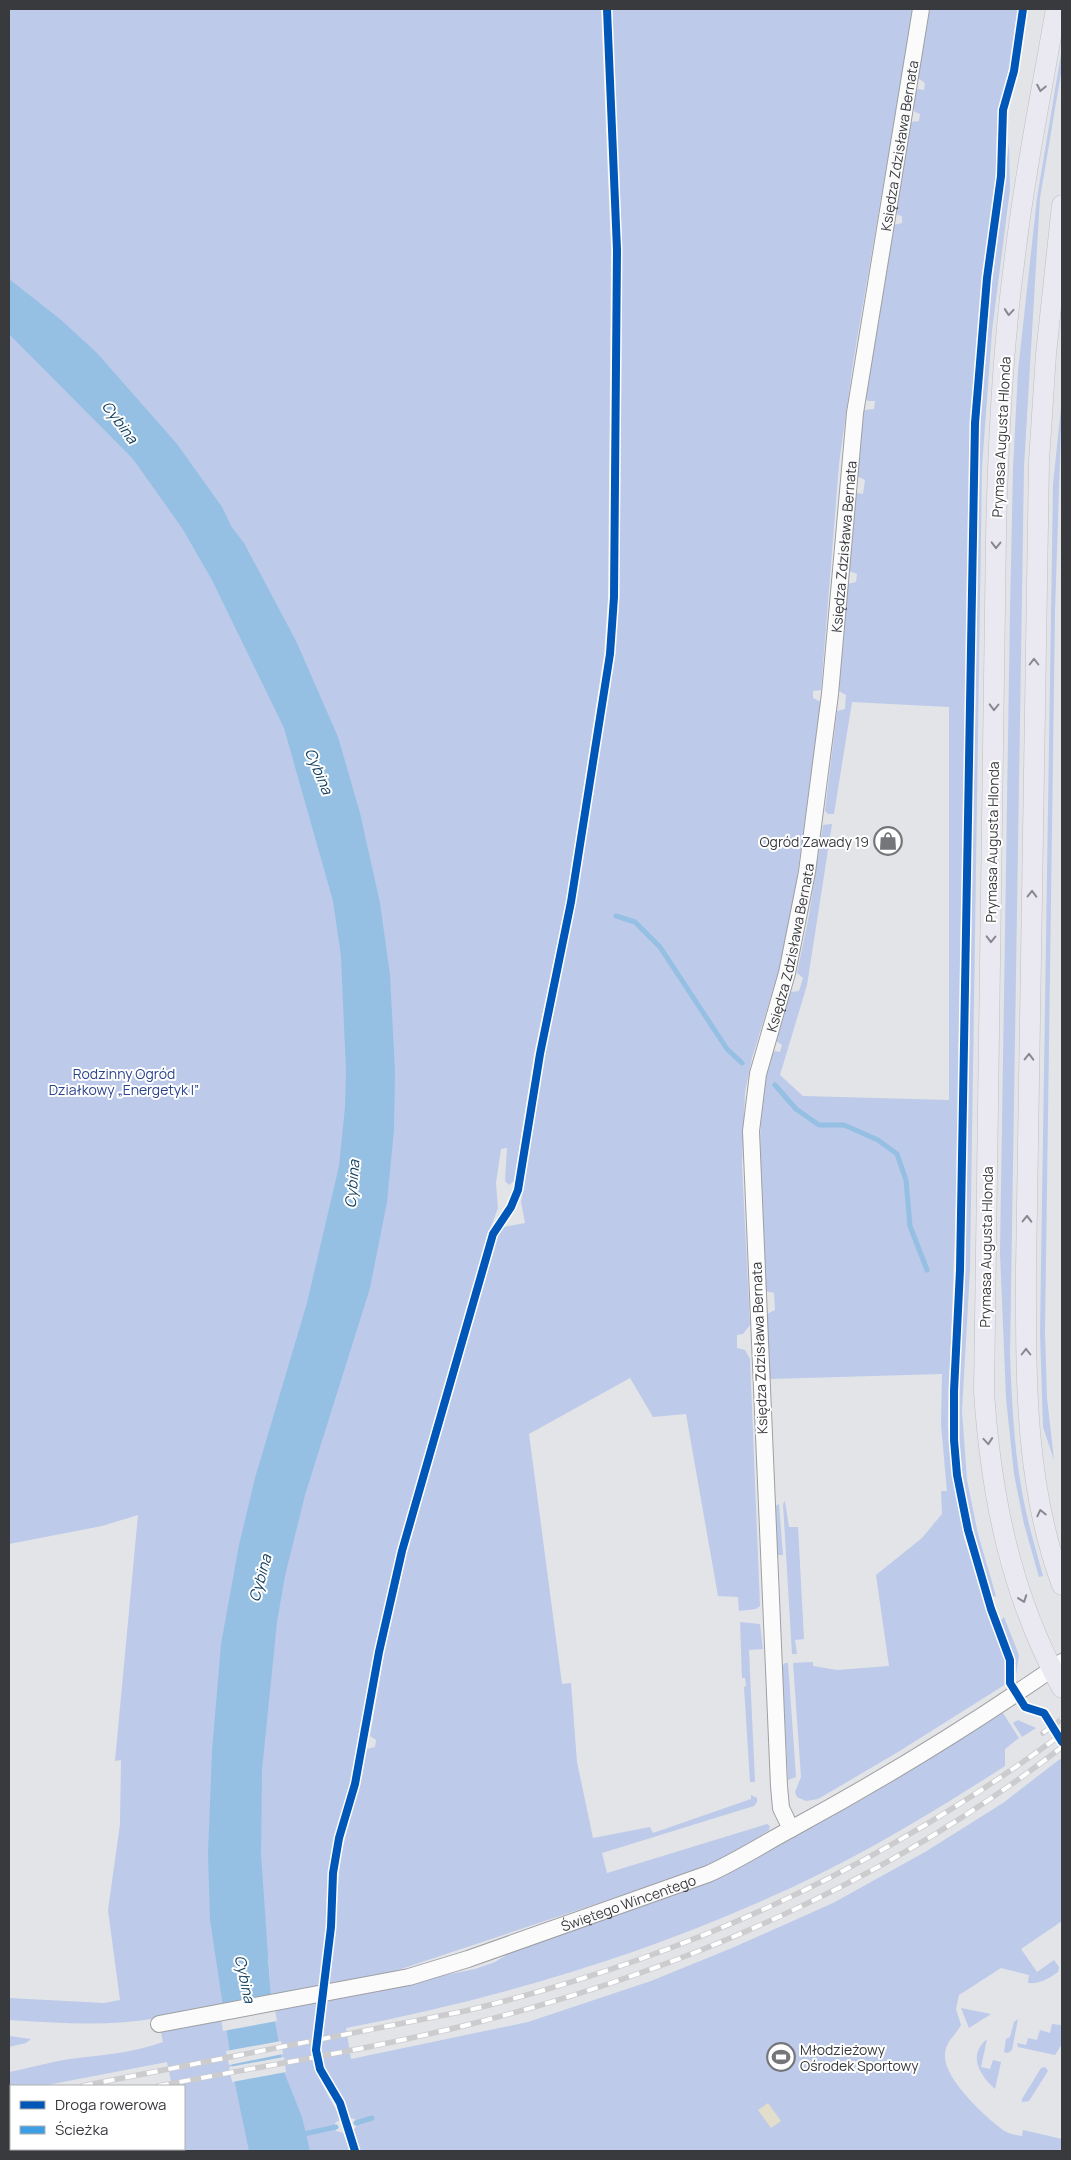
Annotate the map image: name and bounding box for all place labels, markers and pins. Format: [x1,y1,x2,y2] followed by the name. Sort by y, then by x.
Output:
[873,826,903,856] shop icon: Ogród Zawady 19
[759,832,869,851] place label: Ogród Zawady 19
[800,2040,919,2075] place label: Młodzieżowy Ośrodek Sportowy
[766,2042,796,2072] sports icon: Młodzieżowy Ośrodek Sportowy

